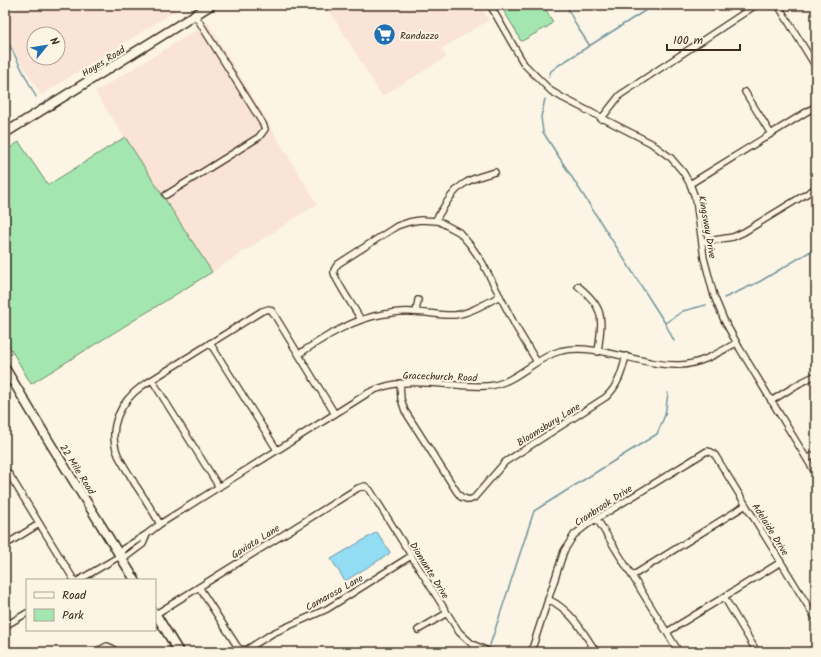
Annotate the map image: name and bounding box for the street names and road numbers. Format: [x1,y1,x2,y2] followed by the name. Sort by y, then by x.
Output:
[79,42,129,82] street label: Hayes Road
[694,194,721,260] street label: Kingsway Drive
[402,368,479,386] street label: Gracechurch Road
[514,399,584,451] street label: Bloomsbury Lane
[55,441,100,499] street label: 22 Mile Road
[571,481,636,531] street label: Cranbrook Drive
[748,500,793,559] street label: Adelaide Drive
[228,520,283,563] street label: Gaviota Lane
[405,539,453,603] street label: Diamante Drive
[303,570,367,615] street label: Camarosa Lane

